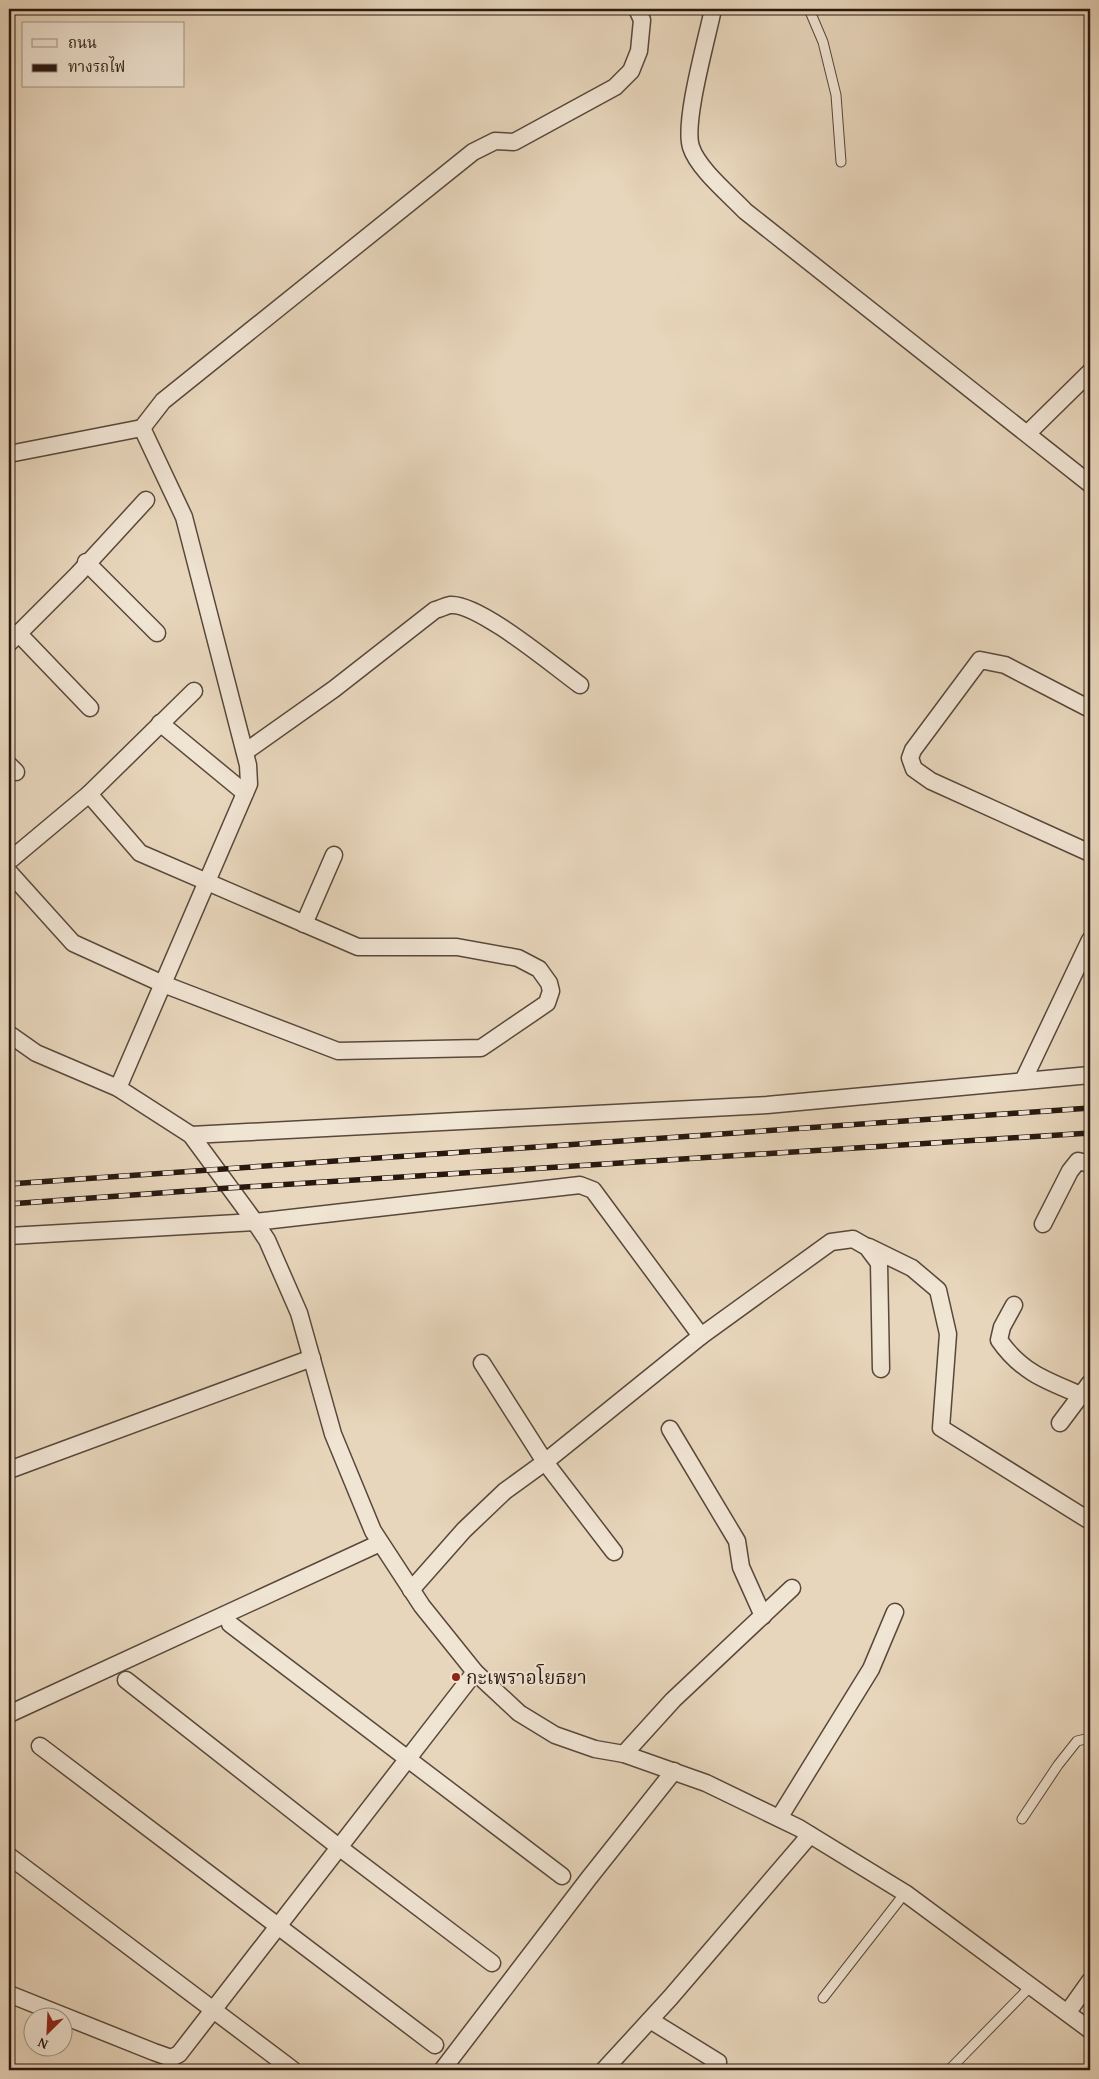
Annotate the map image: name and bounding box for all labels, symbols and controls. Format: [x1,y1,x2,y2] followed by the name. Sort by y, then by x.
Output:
[22,22,185,88] legend
[68,32,97,53] text: ถนน
[68,56,125,77] text: ทางรถไฟ
[466,1663,587,1691] place label: กะเพราอโยธยา
[450,1671,462,1683] marker: กะเพราอโยธยา
[22,2006,72,2056] north arrow
[34,2033,51,2055] text: N

